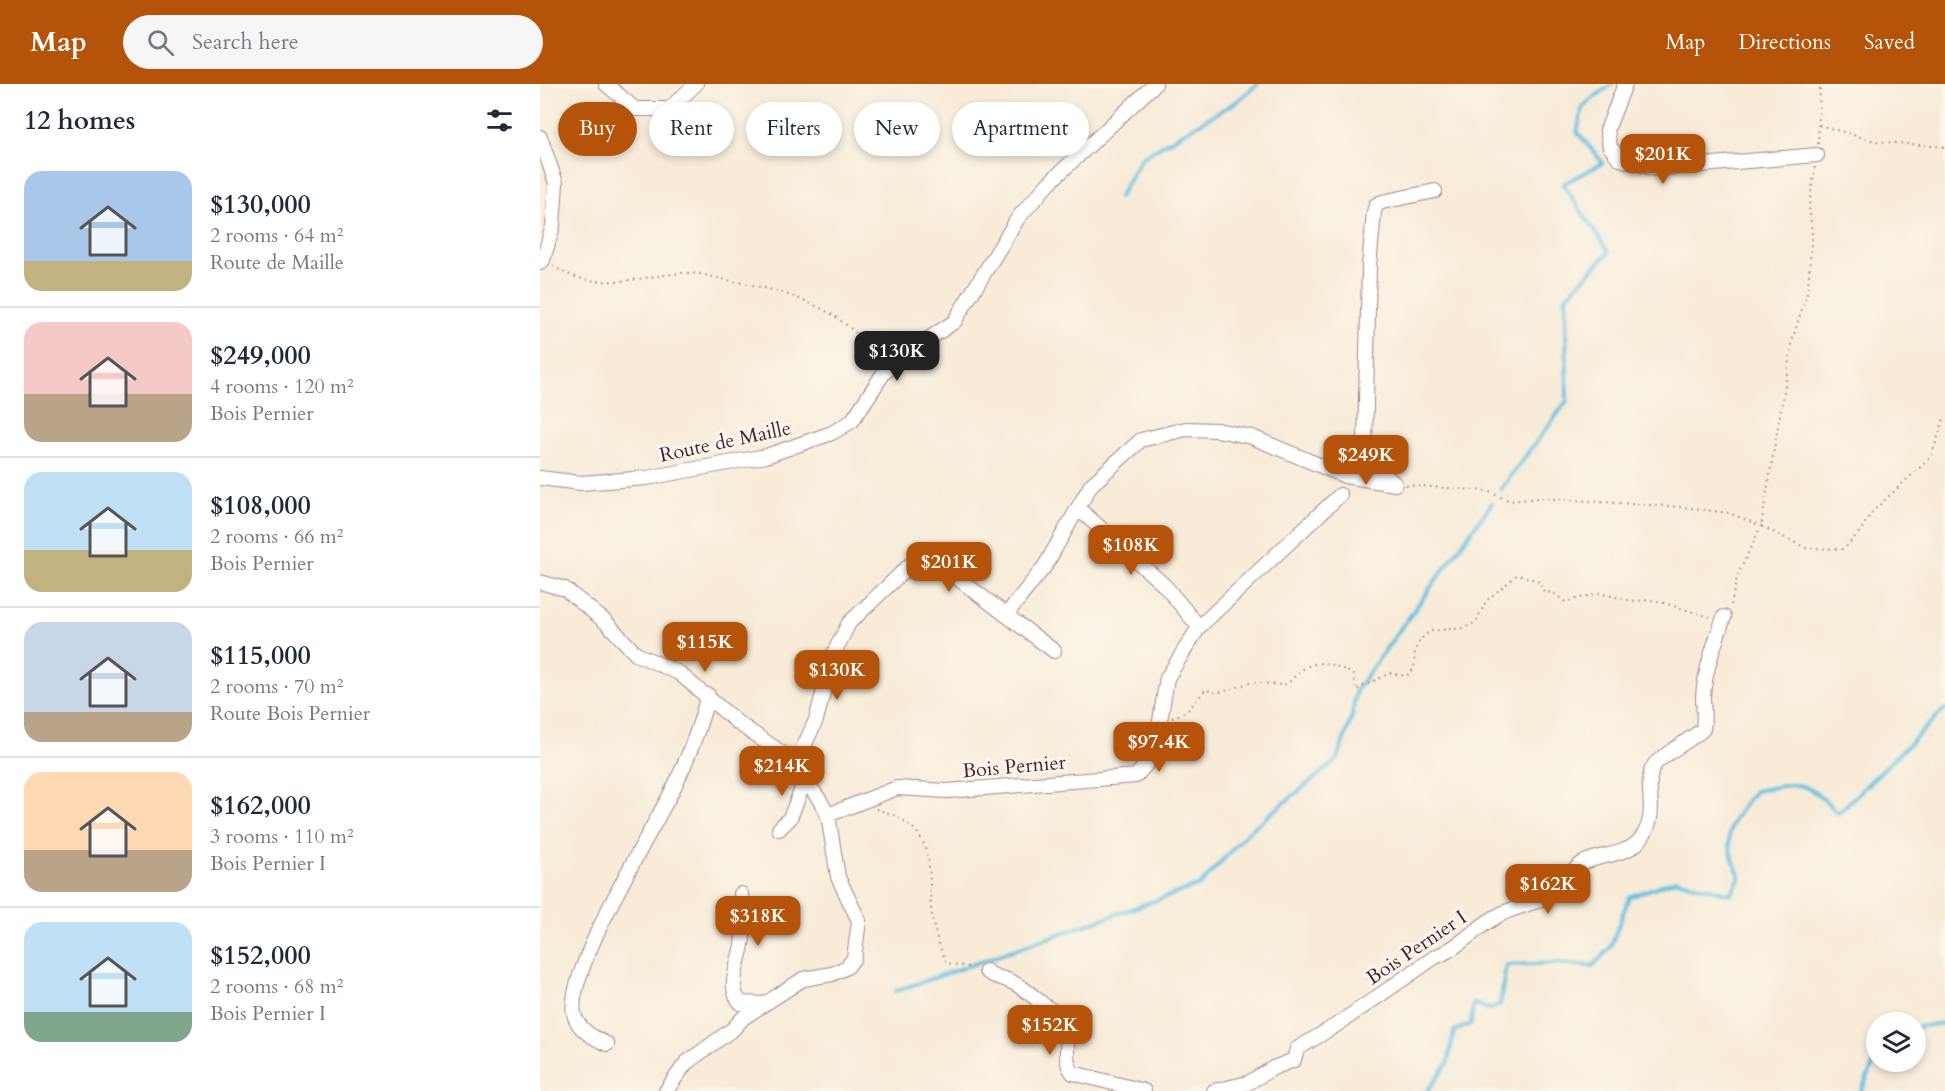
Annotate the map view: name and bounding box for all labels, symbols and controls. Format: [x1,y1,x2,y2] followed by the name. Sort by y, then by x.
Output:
[123,15,543,69] search box
[30,23,87,61] text: Map
[144,26,177,59] icon: search
[192,27,299,57] text: Search here
[1665,28,1705,57] text: Map
[1738,28,1831,57] text: Directions
[1864,28,1915,57] text: Saved
[558,102,637,156] chip: Buy
[649,102,734,156] chip: Rent
[746,102,842,156] chip: Filters
[854,102,940,156] chip: New
[952,102,1089,156] chip: Apartment
[24,103,135,138] text: 12 homes
[483,104,516,137] icon: filters
[1621,134,1705,185] pin: $201K
[1634,140,1692,167] text: $201K
[210,187,311,222] text: $130,000
[72,195,144,267] icon: home
[210,222,343,249] text: 2 rooms · 64 m²
[210,249,344,276] text: Route de Maille
[855,331,939,382] pin: $130K
[868,337,926,364] text: $130K
[210,338,311,373] text: $249,000
[72,346,144,418] icon: home
[210,373,354,400] text: 4 rooms · 120 m²
[210,400,314,427] text: Bois Pernier
[657,414,793,469] street label: Route de Maille
[1324,435,1408,486] pin: $249K
[1337,441,1395,468] text: $249K
[210,488,311,523] text: $108,000
[72,496,144,568] icon: home
[210,523,343,550] text: 2 rooms · 66 m²
[1089,525,1173,576] pin: $108K
[1102,531,1160,558] text: $108K
[907,542,991,593] pin: $201K
[920,548,978,575] text: $201K
[210,550,314,577] text: Bois Pernier
[663,622,747,673] pin: $115K
[676,628,734,655] text: $115K
[210,638,311,673] text: $115,000
[72,646,144,718] icon: home
[795,650,879,701] pin: $130K
[808,656,866,683] text: $130K
[210,673,343,700] text: 2 rooms · 70 m²
[210,700,370,727] text: Route Bois Pernier
[1110,722,1208,773] pin: $97.4K
[1128,728,1190,755] text: $97.4K
[740,746,824,797] pin: $214K
[961,748,1068,784] street label: Bois Pernier
[753,752,811,779] text: $214K
[210,788,311,823] text: $162,000
[72,796,144,868] icon: home
[210,823,354,850] text: 3 rooms · 110 m²
[210,850,326,877] text: Bois Pernier I
[1506,864,1590,915] pin: $162K
[1519,870,1577,897] text: $162K
[716,896,800,947] pin: $318K
[729,902,787,929] text: $318K
[1361,904,1472,991] street label: Bois Pernier I
[210,938,311,973] text: $152,000
[72,946,144,1018] icon: home
[210,973,343,1000] text: 2 rooms · 68 m²
[210,1000,326,1027] text: Bois Pernier I
[1008,1005,1092,1056] pin: $152K
[1021,1011,1079,1038] text: $152K
[1866,1012,1926,1072] map controls
[1866,1012,1926,1072] button: layers

